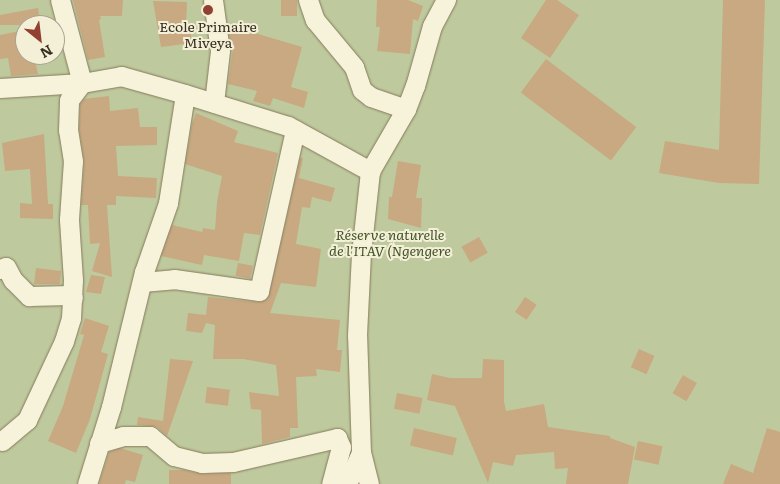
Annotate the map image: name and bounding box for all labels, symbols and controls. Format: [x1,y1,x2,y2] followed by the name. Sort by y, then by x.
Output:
[202,4,214,16] marker: Ecole Primaire Miveya
[15,15,65,65] north arrow
[159,18,257,50] place label: Ecole Primaire Miveya
[37,41,57,64] text: N
[329,226,451,258] park label: Réserve naturelle de l'ITAV (Ngengere

